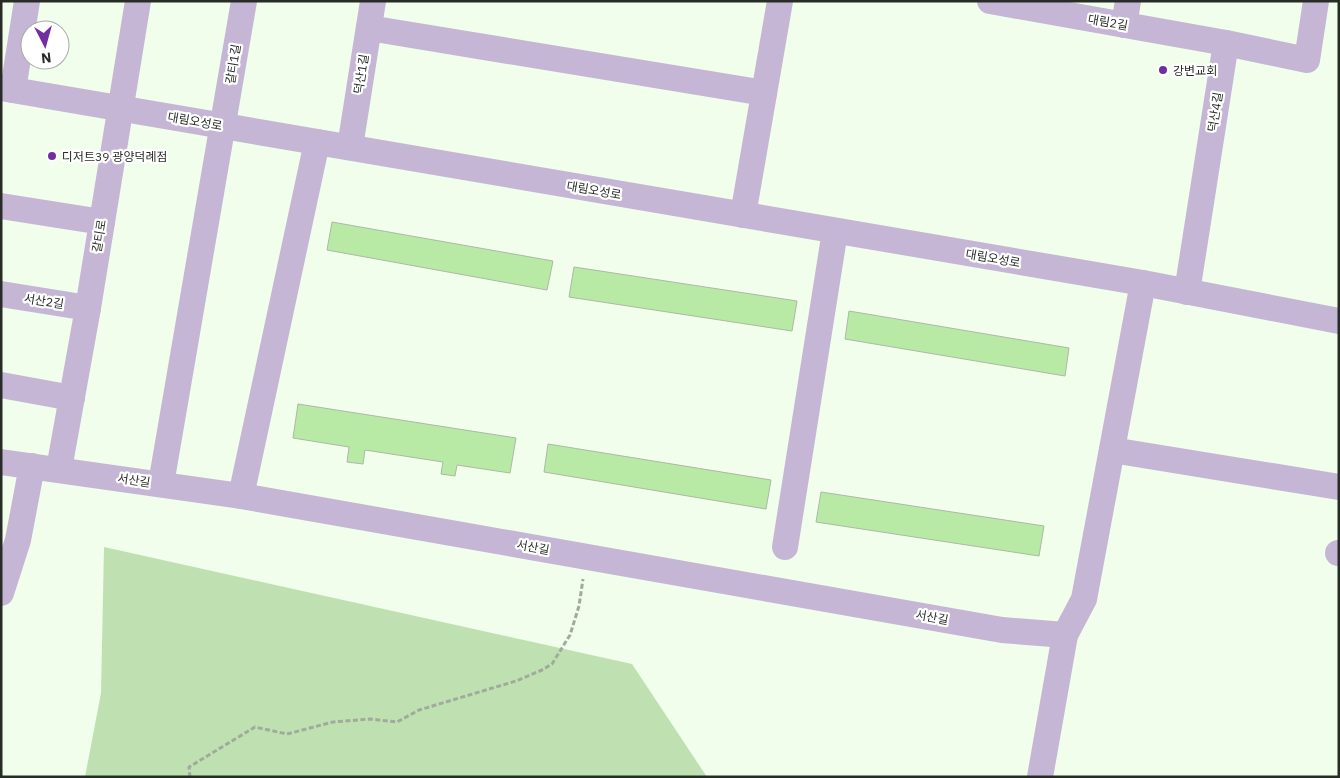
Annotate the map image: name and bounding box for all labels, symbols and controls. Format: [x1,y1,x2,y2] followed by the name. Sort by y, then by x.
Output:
[1087,11,1129,33] street label: 대림2길
[20,20,70,70] north arrow
[222,43,244,85] street label: 갈티1길
[40,48,52,67] text: N
[350,53,372,95] street label: 덕산1길
[1173,63,1217,78] place label: 강변교회
[1157,64,1169,76] marker: 강변교회
[1204,91,1226,133] street label: 덕산4길
[167,109,223,133] street label: 대림오성로
[62,149,168,164] place label: 디저트39 광양덕례점
[46,150,58,162] marker: 디저트39 광양덕례점
[566,178,622,202] street label: 대림오성로
[89,218,109,254] street label: 갈티로
[965,246,1021,270] street label: 대림오성로
[23,290,65,312] street label: 서산2길
[117,470,151,490] street label: 서산길
[515,537,551,557] street label: 서산길
[914,607,950,627] street label: 서산길

